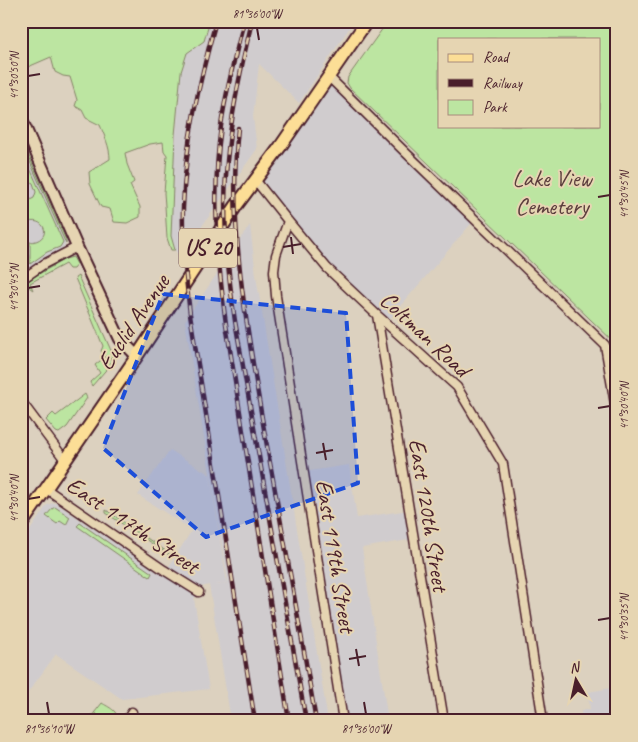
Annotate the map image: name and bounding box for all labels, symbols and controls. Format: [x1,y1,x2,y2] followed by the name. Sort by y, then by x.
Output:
[233,6,284,22] text: 81°36'00"W
[438,38,600,128] legend
[483,48,510,67] text: Road
[6,51,22,100] text: 41°30'50"N
[483,74,524,93] text: Railway
[483,98,508,117] text: Park
[512,163,593,221] park label: Lake View Cemetery
[616,170,632,219] text: 41°30'45"N
[179,228,237,268] road number: US 20
[6,263,22,312] text: 41°30'45"N
[90,267,177,376] street label: Euclid Avenue
[374,285,479,386] street label: Coltman Road
[616,381,632,430] text: 41°30'40"N
[402,437,456,595] street label: East 120th Street
[61,470,207,582] street label: East 117th Street
[6,474,22,523] text: 41°30'40"N
[309,478,363,636] street label: East 119th Street
[616,593,632,642] text: 41°30'35"N
[550,654,600,704] north arrow
[568,658,582,677] text: N
[25,721,76,737] text: 81°36'10"W
[342,721,393,737] text: 81°36'00"W

